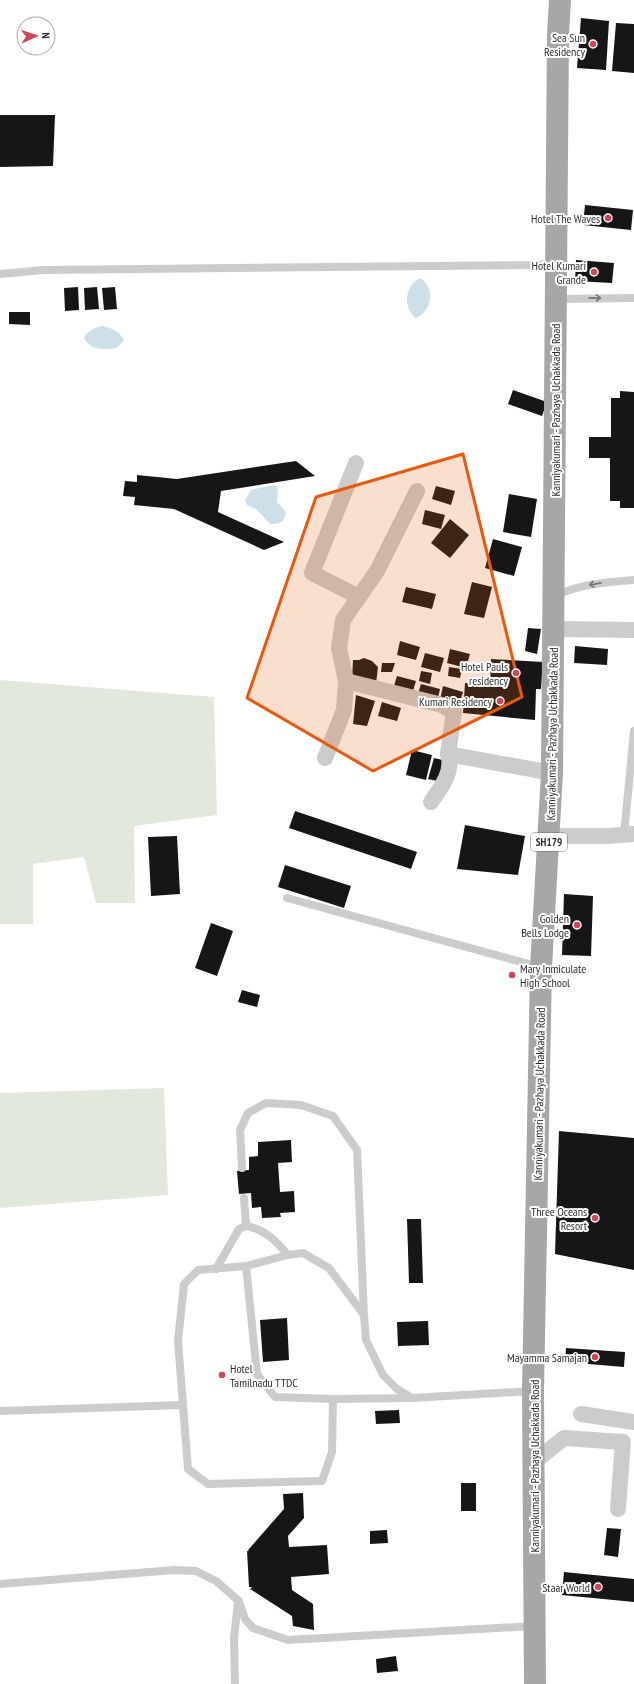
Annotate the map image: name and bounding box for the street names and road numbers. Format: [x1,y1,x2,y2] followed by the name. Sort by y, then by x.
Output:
[548,324,563,496] street label: Kanniyakumari - Pazhaya Uchakkada Road
[543,647,561,821] street label: Kanniyakumari - Pazhaya Uchakkada Road
[531,833,567,851] road number: SH179
[530,1007,548,1181] street label: Kanniyakumari - Pazhaya Uchakkada Road
[527,1380,542,1552] street label: Kanniyakumari - Pazhaya Uchakkada Road

